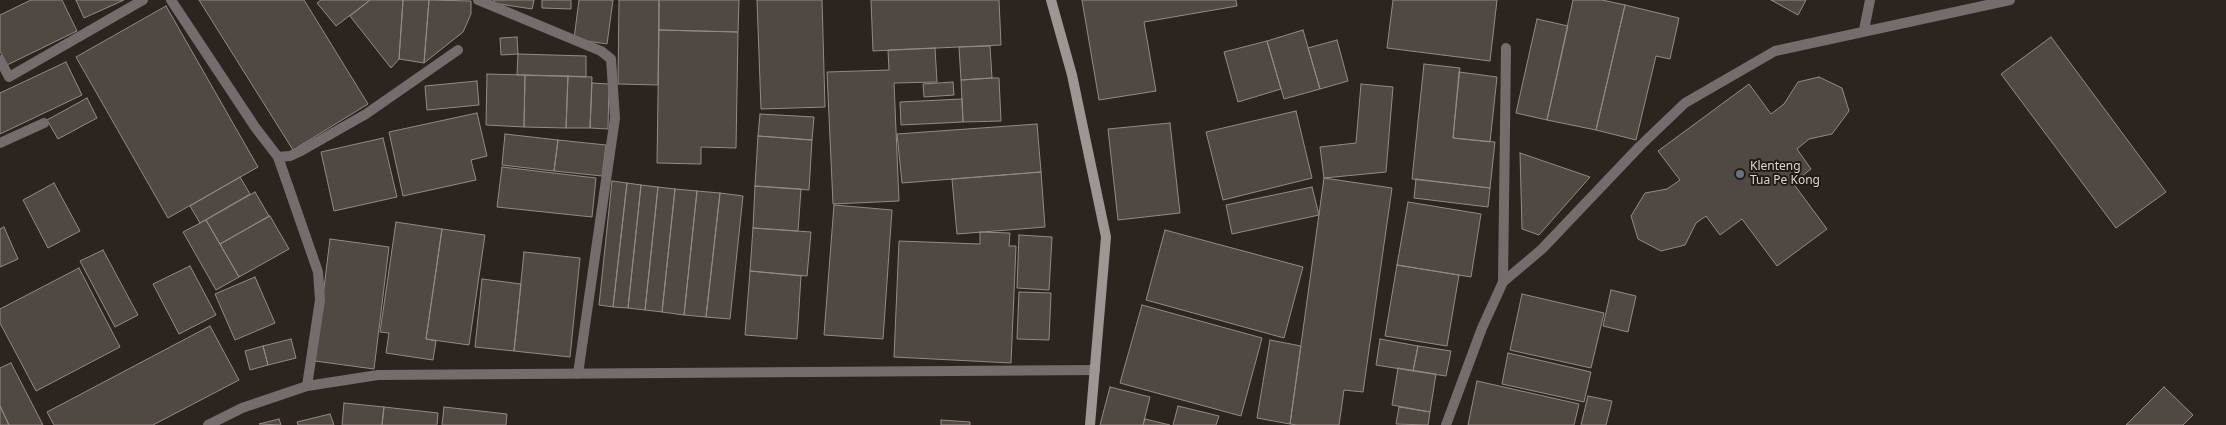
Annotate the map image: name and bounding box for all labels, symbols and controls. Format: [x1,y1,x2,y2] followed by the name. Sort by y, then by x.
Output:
[1750,160,1820,188] place label: Klenteng Tua Pe Kong
[1734,168,1746,180] marker: Klenteng Tua Pe Kong

